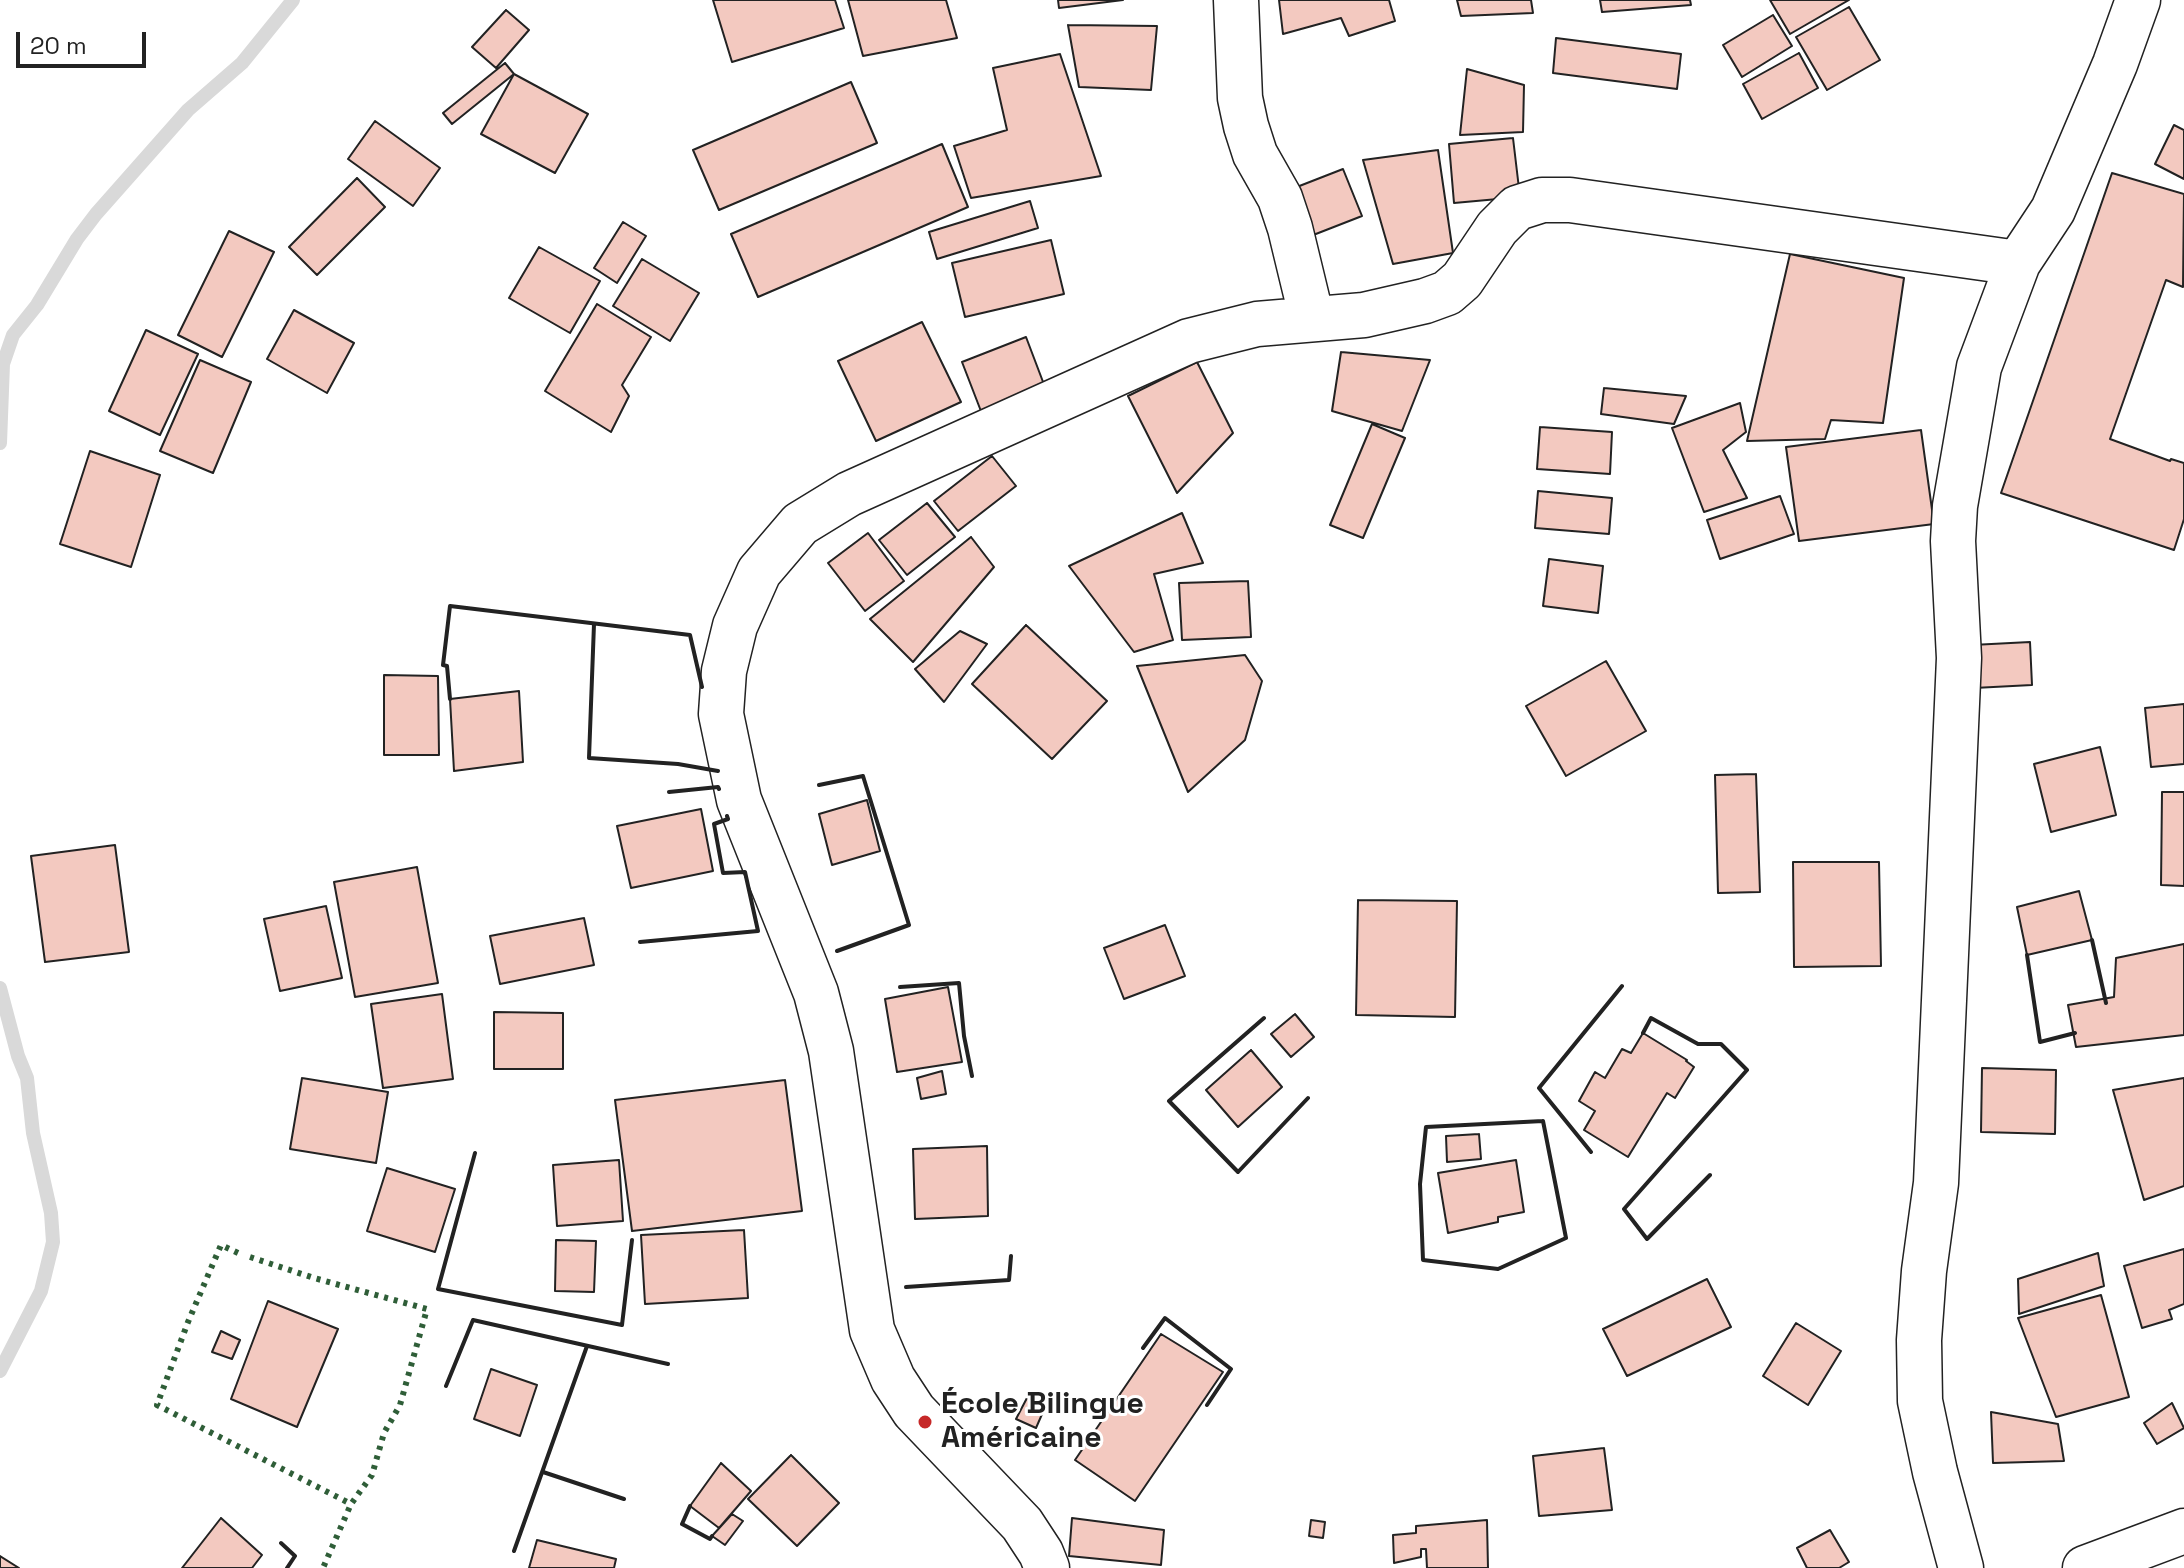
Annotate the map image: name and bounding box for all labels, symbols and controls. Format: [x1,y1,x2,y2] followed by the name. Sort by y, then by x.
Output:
[20,16,150,66] scale bar
[30,30,87,61] text: 20 m
[941,1387,1144,1458] place label: École Bilingue Américaine
[916,1413,934,1431] marker: École Bilingue Américaine

